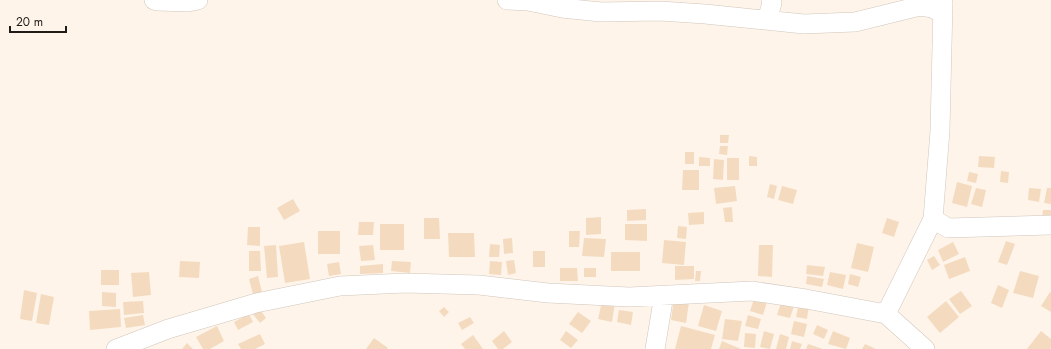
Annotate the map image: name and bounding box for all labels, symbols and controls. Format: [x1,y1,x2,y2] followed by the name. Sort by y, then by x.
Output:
[10,8,66,34] scale bar
[16,13,43,31] text: 20 m

